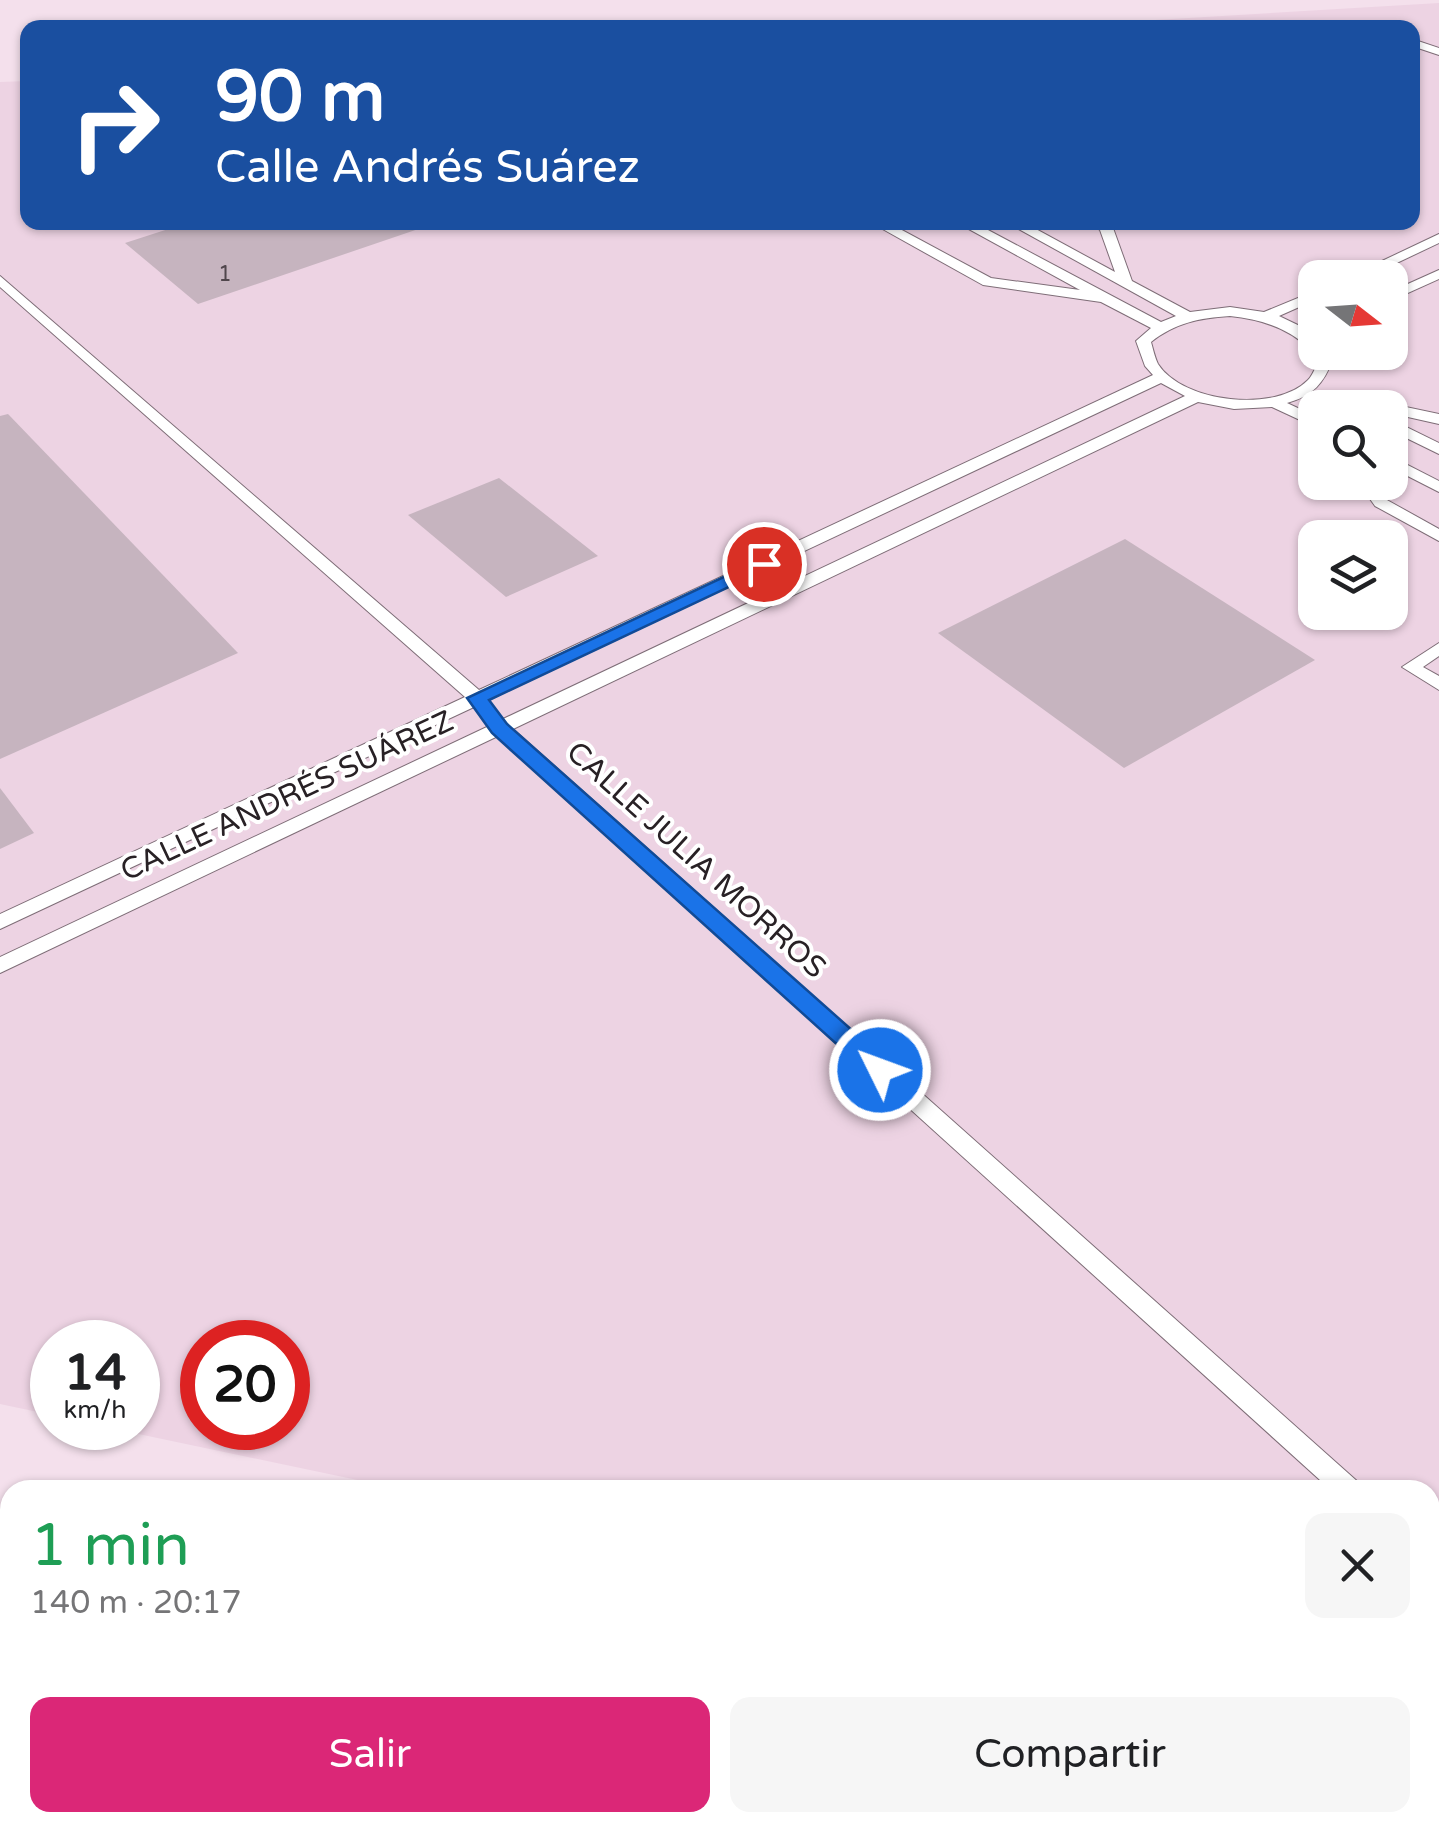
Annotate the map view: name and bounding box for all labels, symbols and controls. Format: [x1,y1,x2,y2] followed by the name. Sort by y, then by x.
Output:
[215,56,385,140] text: 90 m
[50,60,180,190] icon: right
[215,141,640,195] text: Calle Andrés Suárez
[1298,260,1408,370] north arrow
[1298,260,1408,630] map controls
[218,261,232,287] house number: 1
[1298,390,1408,500] button: search
[1298,520,1408,630] button: layers
[722,522,807,607] pin
[737,537,792,592] icon: arrive
[115,702,459,890] street label: CALLE ANDRÉS SUÁREZ
[559,734,833,986] street label: CALLE JULIA MORROS
[828,1018,932,1122] position arrow
[180,1320,310,1450] speed limit sign: 20
[64,1343,126,1403] text: 14
[64,1395,126,1425] text: km/h
[30,1510,190,1582] text: 1 min
[1305,1513,1410,1618] button: close
[30,1584,242,1622] text: 140 m · 20:17
[30,1697,710,1812] button: Salir
[730,1697,1410,1812] button: Compartir

